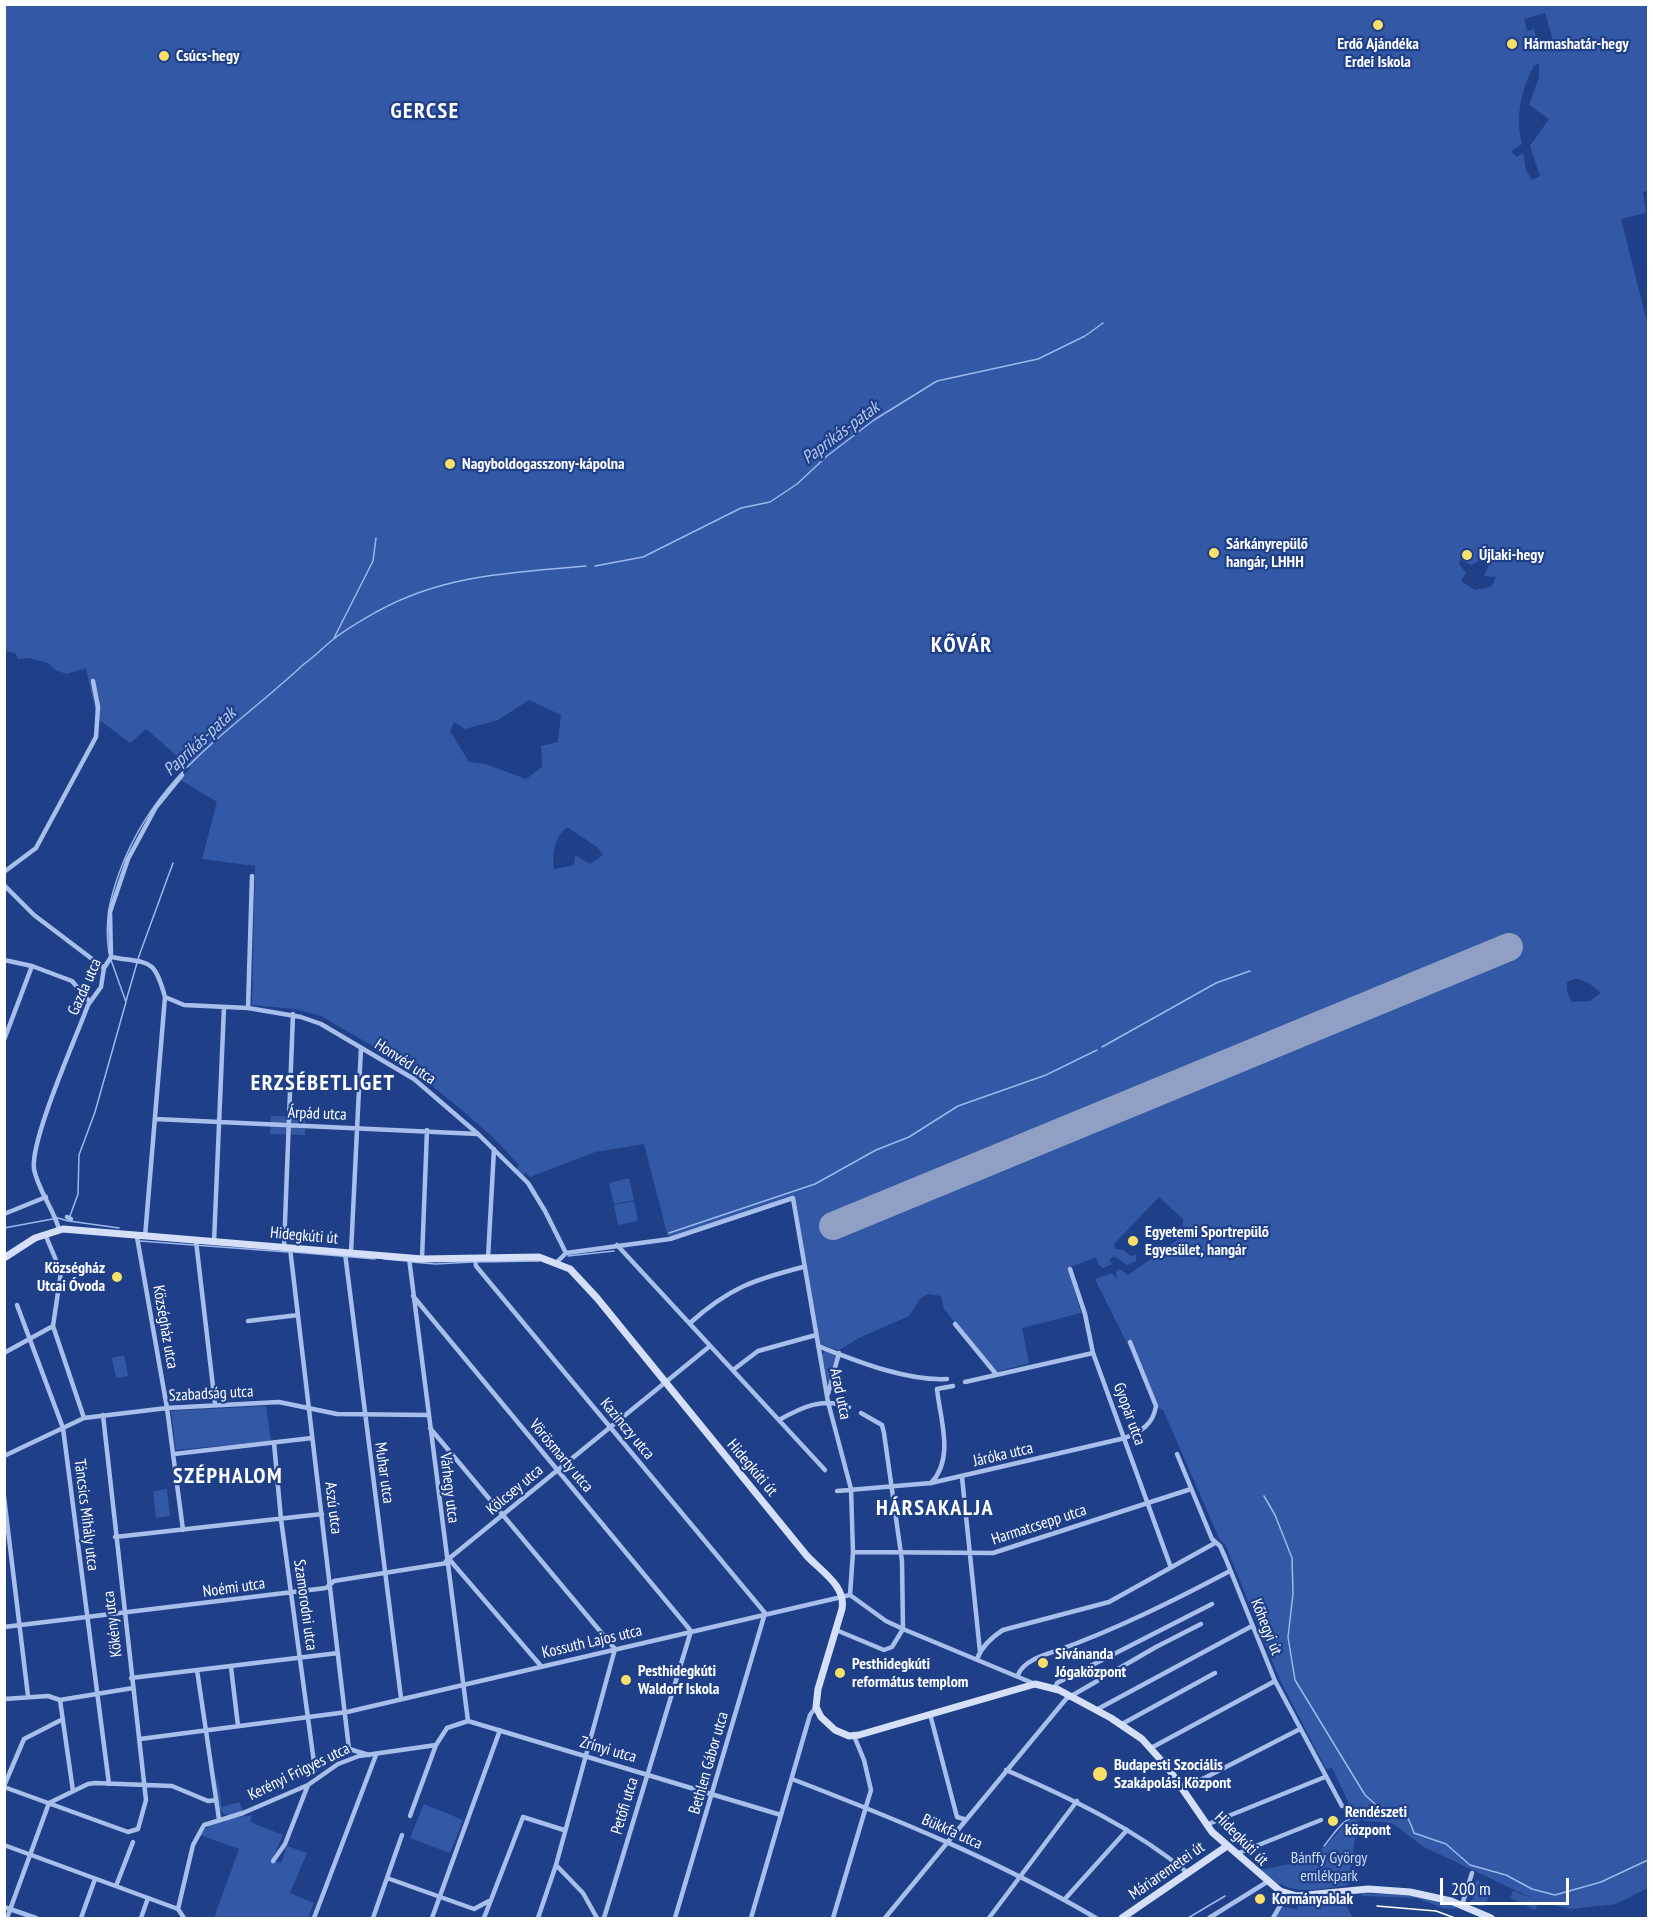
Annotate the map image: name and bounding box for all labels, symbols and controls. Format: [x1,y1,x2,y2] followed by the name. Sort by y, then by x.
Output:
[1371,18,1385,32] marker: Erdő Ajándéka Erdei Iskola
[1337,34,1419,72] place label: Erdő Ajándéka Erdei Iskola
[1524,34,1629,54] place label: Hármashatár-hegy
[1505,37,1519,51] marker: Hármashatár-hegy
[176,46,239,66] place label: Csúcs-hegy
[157,49,171,63] marker: Csúcs-hegy
[390,99,460,125] district label: GERCSE
[798,397,884,469] water label: Paprikás-patak
[462,454,625,474] place label: Nagyboldogasszony-kápolna
[443,457,457,471] marker: Nagyboldogasszony-kápolna
[1226,534,1308,572] place label: Sárkányrepülő hangár, LHHH
[1479,545,1544,565] place label: Újlaki-hegy
[1207,546,1221,560] marker: Sárkányrepülő hangár, LHHH
[1460,548,1474,562] marker: Újlaki-hegy
[931,633,993,659] district label: KŐVÁR
[159,703,241,781] water label: Paprikás-patak
[64,956,106,1018] street label: Gazda utca
[371,1035,439,1089] street label: Honvéd utca
[251,1071,395,1097] district label: ERZSÉBETLIGET
[287,1103,347,1125] street label: Árpád utca
[1145,1222,1269,1260] place label: Egyetemi Sportrepülő Egyesület, hangár
[269,1223,339,1249] street label: Hidegkúti út
[1126,1234,1140,1248] marker: Egyetemi Sportrepülő Egyesület, hangár
[37,1258,105,1296] place label: Községház Utcai Óvoda
[110,1270,124,1284] marker: Községház Utcai Óvoda
[148,1284,182,1370] street label: Községház utca
[825,1367,855,1421] street label: Arad utca
[1109,1380,1149,1448] street label: Gyopár utca
[168,1382,254,1406] street label: Szabadság utca
[596,1394,658,1464] street label: Kazinczy utca
[525,1416,597,1496] street label: Vörösmarty utca
[723,1436,781,1500] street label: Hidegkúti út
[971,1439,1035,1471] street label: Járóka utca
[370,1441,398,1505] street label: Muhar utca
[435,1452,463,1524] street label: Várhegy utca
[70,1458,102,1572] street label: Táncsics Mihály utca
[483,1461,547,1519] street label: Kölcsey utca
[173,1464,283,1490] district label: SZÉPHALOM
[320,1481,346,1535] street label: Aszú utca
[876,1496,994,1522] district label: HÁRSAKALJA
[989,1501,1089,1549] street label: Harmatcsepp utca
[289,1558,321,1652] street label: Szamorodni utca
[202,1574,266,1602] street label: Noémi utca
[99,1590,127,1658] street label: Kökény utca
[1246,1596,1286,1658] street label: Kőhegyi út
[540,1621,644,1663] street label: Kossuth Lajos utca
[1055,1644,1126,1682] place label: Sivánanda Jógaközpont
[852,1654,968,1692] place label: Pesthidegkúti református templom
[1036,1656,1050,1670] marker: Sivánanda Jógaközpont
[638,1661,719,1699] place label: Pesthidegkúti Waldorf Iskola
[833,1666,847,1680] marker: Pesthidegkúti református templom
[619,1673,633,1687] marker: Pesthidegkúti Waldorf Iskola
[685,1710,733,1816] street label: Bethlen Gábor utca
[578,1733,638,1767] street label: Zrínyi utca
[245,1739,353,1805] street label: Kerényi Frigyes utca
[1114,1755,1231,1793] place label: Budapesti Szociális Szakápolási Központ
[1091,1765,1109,1783] marker: Budapesti Szociális Szakápolási Központ
[607,1775,643,1837] street label: Petőfi utca
[1345,1802,1407,1840] place label: Rendészeti központ
[1210,1808,1272,1870] street label: Hidegkúti út
[919,1810,985,1854] street label: Bükkfa utca
[1326,1814,1340,1828] marker: Rendészeti központ
[1125,1838,1209,1904] street label: Máriaremetei út
[1291,1848,1367,1886] park label: Bánffy György emlékpark
[1443,1866,1572,1904] scale bar
[1451,1877,1491,1900] text: 200 m
[1272,1889,1353,1909] place label: Kormányablak
[1253,1892,1267,1906] marker: Kormányablak

